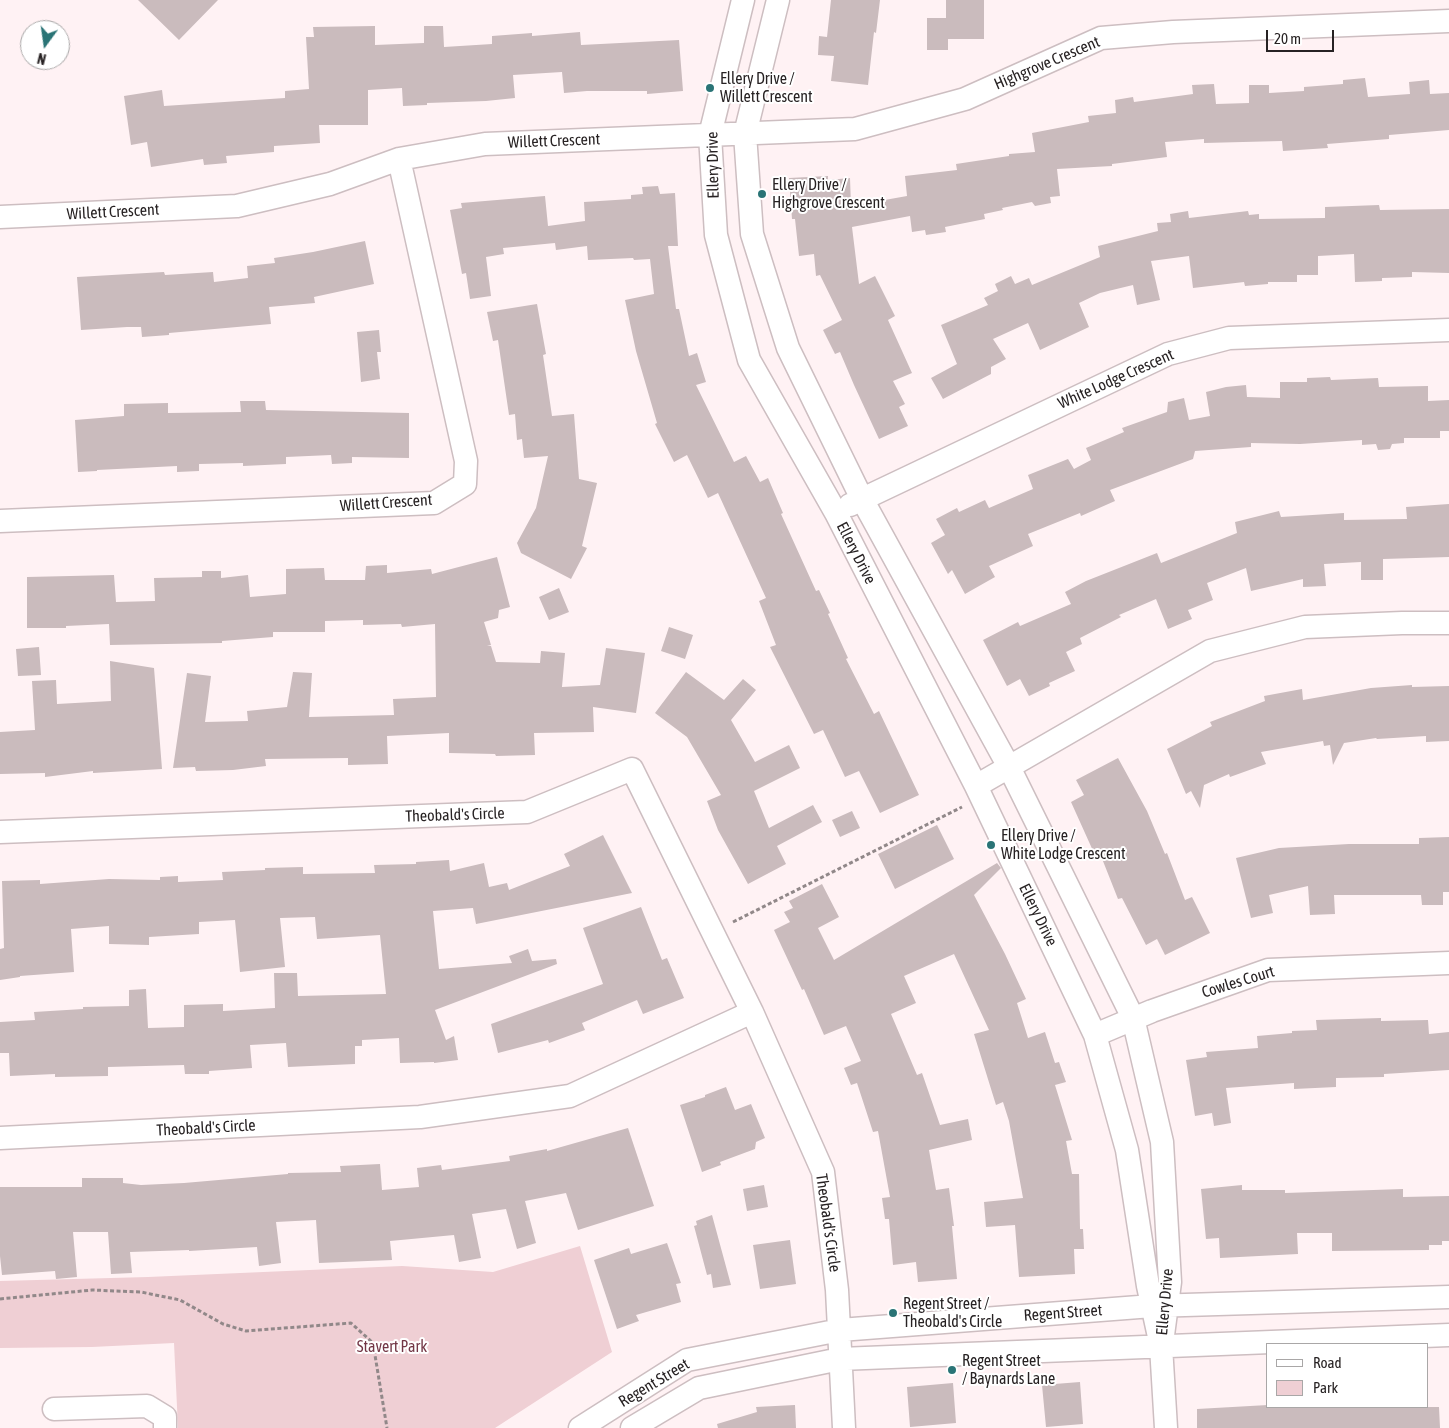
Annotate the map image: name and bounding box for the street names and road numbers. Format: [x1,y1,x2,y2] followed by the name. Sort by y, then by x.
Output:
[991,32,1103,94] street label: Highgrove Crescent
[507,130,601,152] street label: Willett Crescent
[703,131,723,199] street label: Ellery Drive
[66,200,160,224] street label: Willett Crescent
[1055,345,1177,413] street label: White Lodge Crescent
[339,490,433,516] street label: Willett Crescent
[832,519,880,587] street label: Ellery Drive
[405,804,505,826] street label: Theobald's Circle
[1015,881,1061,949] street label: Ellery Drive
[1199,962,1277,1002] street label: Cowles Court
[156,1116,256,1140] street label: Theobald's Circle
[812,1173,844,1273] street label: Theobald's Circle
[1153,1268,1177,1336] street label: Ellery Drive
[1023,1301,1103,1325] street label: Regent Street
[615,1354,693,1412] street label: Regent Street

